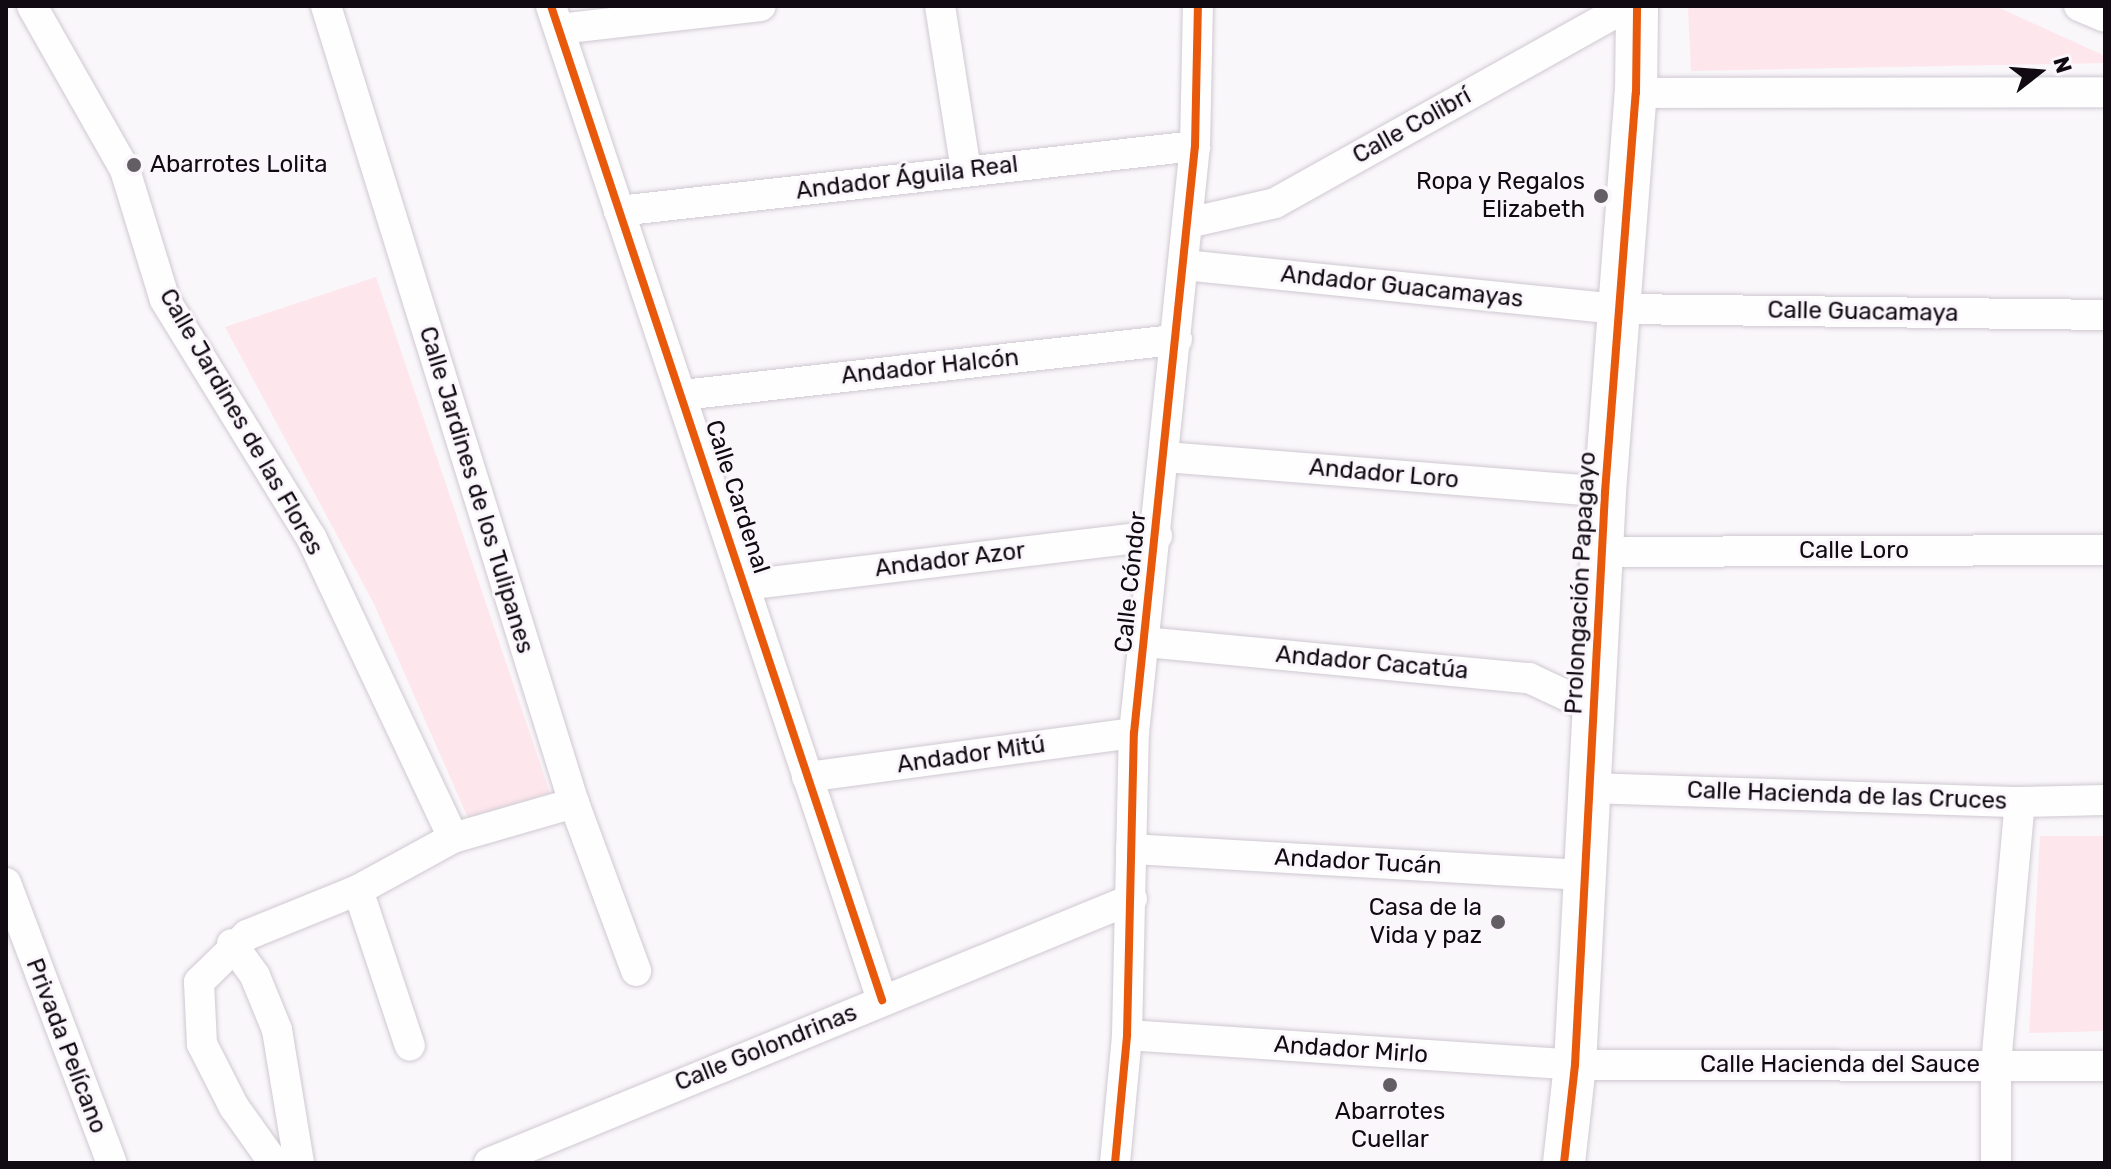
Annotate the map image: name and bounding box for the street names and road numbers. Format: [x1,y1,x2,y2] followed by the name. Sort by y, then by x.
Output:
[1348,82,1476,170] street label: Calle Colibrí
[794,150,1020,206] street label: Andador Águila Real
[1279,260,1525,314] street label: Andador Guacamayas
[153,284,329,560] street label: Calle Jardines de las Flores
[1767,296,1959,328] street label: Calle Guacamaya
[412,323,540,657] street label: Calle Jardines de los Tulipanes
[839,343,1021,391] street label: Andador Halcón
[699,417,775,577] street label: Calle Cardenal
[1560,451,1602,715] street label: Prolongación Papagayo
[1308,453,1460,495] street label: Andador Loro
[1109,510,1153,654] street label: Calle Cóndor
[873,536,1027,584] street label: Andador Azor
[1799,537,1909,565] street label: Calle Loro
[1274,640,1470,686] street label: Andador Cacatúa
[895,730,1047,780] street label: Andador Mitú
[1686,776,2008,816] street label: Calle Hacienda de las Cruces
[1273,843,1443,881] street label: Andador Tucán
[19,955,113,1137] street label: Privada Pelícano
[671,998,861,1098] street label: Calle Golondrinas
[1273,1030,1429,1070] street label: Andador Mirlo
[1700,1051,1980,1079] street label: Calle Hacienda del Sauce

